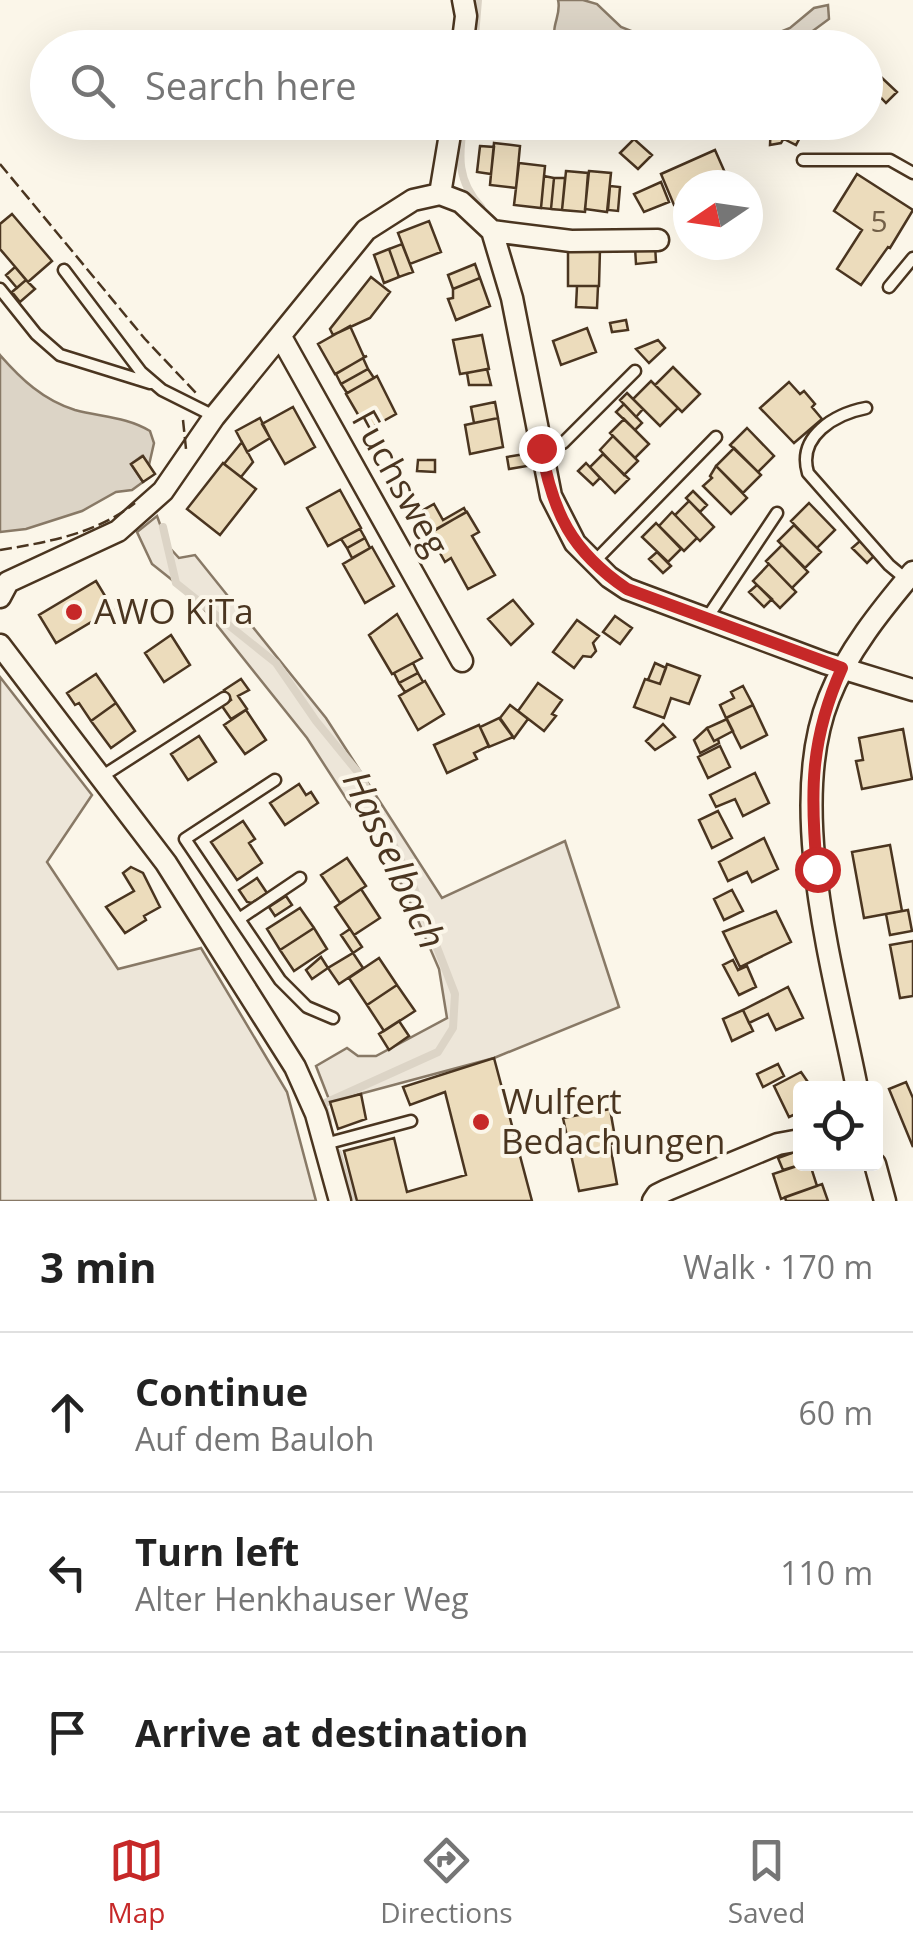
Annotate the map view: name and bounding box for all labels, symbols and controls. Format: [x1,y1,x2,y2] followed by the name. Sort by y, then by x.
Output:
[30,30,883,140] search box
[65,58,120,113] icon: search
[145,59,357,111] text: Search here
[673,170,763,260] north arrow
[870,200,888,241] house number: 5
[342,401,461,564] street label: Fuchsweg
[519,426,565,472] route end
[94,587,254,634] place label: AWO KiTa
[63,601,85,623] marker: AWO KiTa
[332,762,460,957] water label: Hasselbach
[795,847,841,893] route start
[501,1077,725,1164] place label: Wulfert Bedachungen
[793,1081,883,1171] map controls
[793,1081,883,1171] button: locate
[470,1111,492,1133] marker: Wulfert Bedachungen
[40,1238,157,1295] text: 3 min
[683,1245,873,1288] text: Walk · 170 m
[135,1365,308,1417] text: Continue
[40,1385,95,1440] icon: ahead
[798,1391,873,1434] text: 60 m
[135,1417,374,1460] text: Auf dem Bauloh
[135,1525,299,1577] text: Turn left
[40,1545,95,1600] icon: left
[780,1551,873,1594] text: 110 m
[135,1577,469,1620] text: Alter Henkhauser Weg
[40,1705,95,1760] icon: arrive
[135,1706,529,1758] text: Arrive at destination
[107,1833,165,1931] tab: Map
[380,1833,513,1931] tab: Directions
[728,1833,805,1931] tab: Saved

